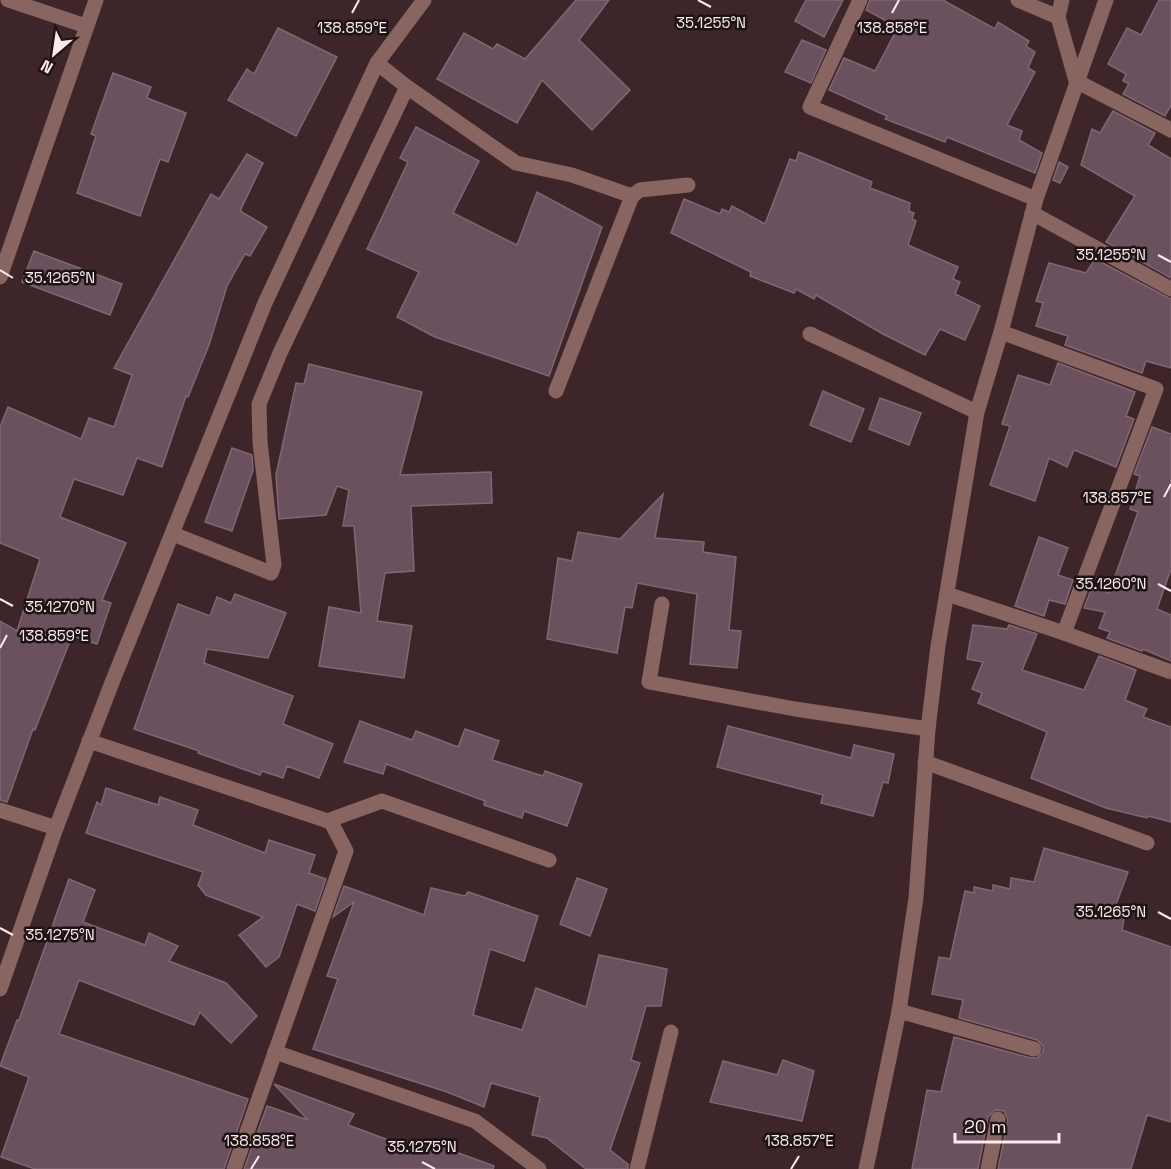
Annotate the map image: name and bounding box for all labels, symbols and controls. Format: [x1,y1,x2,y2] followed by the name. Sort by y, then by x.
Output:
[676,13,746,32] text: 35.1255°N
[317,18,387,37] text: 138.859°E
[857,18,927,37] text: 138.858°E
[24,24,84,84] north arrow
[37,55,57,78] text: N
[1076,245,1146,264] text: 35.1255°N
[25,268,95,287] text: 35.1265°N
[1082,488,1152,507] text: 138.857°E
[1075,574,1147,593] text: 35.1260°N
[25,597,95,616] text: 35.1270°N
[19,626,89,645] text: 138.859°E
[1076,902,1146,921] text: 35.1265°N
[25,925,95,944] text: 35.1275°N
[955,1106,1058,1144] scale bar
[964,1115,1007,1138] text: 20 m
[224,1131,294,1150] text: 138.858°E
[764,1131,834,1150] text: 138.857°E
[387,1137,457,1156] text: 35.1275°N

